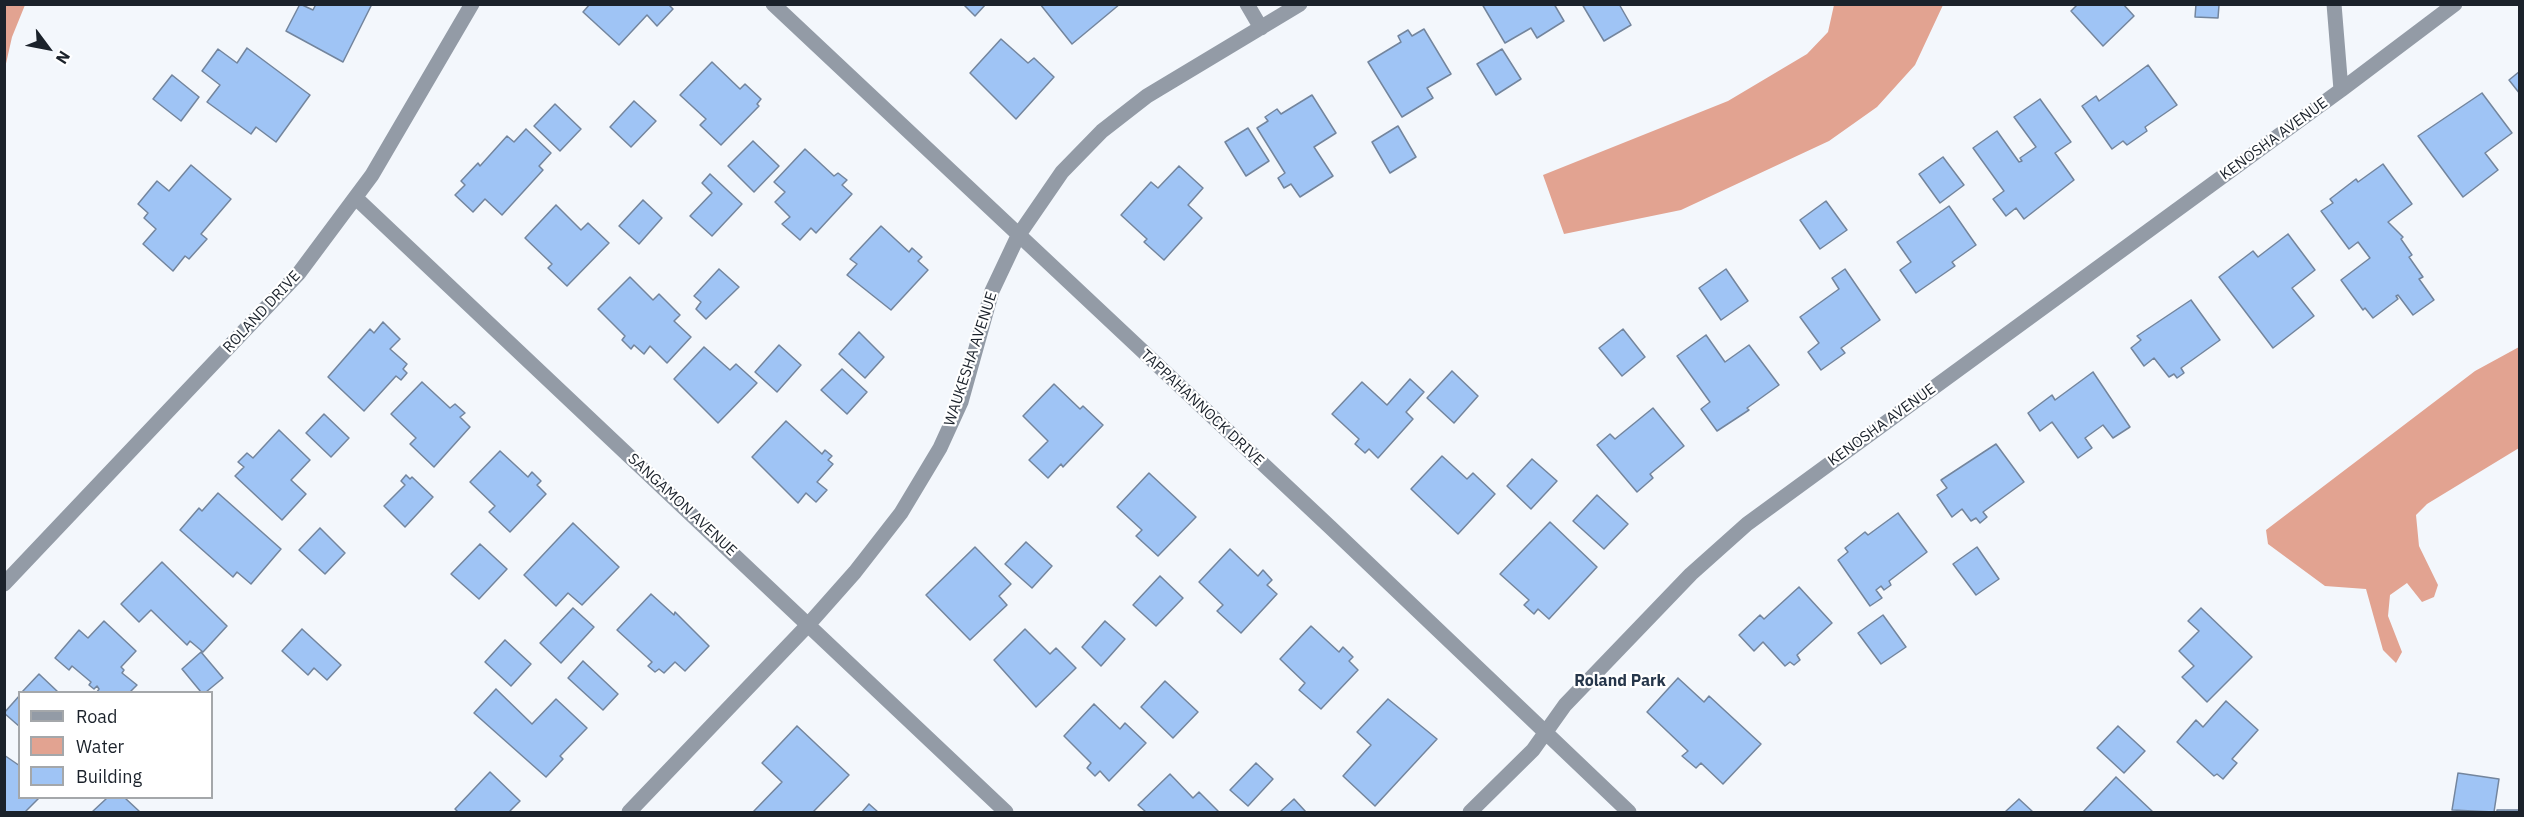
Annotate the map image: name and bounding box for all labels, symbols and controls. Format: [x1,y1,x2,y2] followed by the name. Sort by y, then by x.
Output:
[18,18,78,78] north arrow
[52,47,75,68] text: N
[2217,94,2331,184] street label: KENOSHA AVENUE
[220,267,304,357] street label: ROLAND DRIVE
[941,290,1001,428] street label: WAUKESHA AVENUE
[1137,346,1267,470] street label: TAPPAHANNOCK DRIVE
[1825,380,1939,470] street label: KENOSHA AVENUE
[624,450,740,560] street label: SANGAMON AVENUE
[1574,671,1666,691] district label: Roland Park
[18,691,213,799] legend
[76,705,117,728] text: Road
[76,735,124,758] text: Water
[76,765,142,788] text: Building

